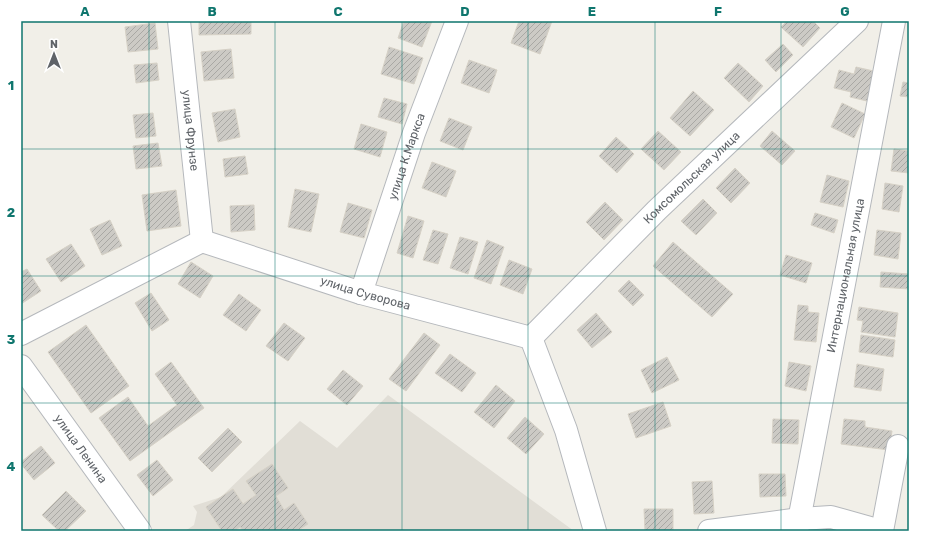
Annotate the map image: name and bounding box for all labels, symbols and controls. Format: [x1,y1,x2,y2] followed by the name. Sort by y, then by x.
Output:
[80,4,90,19] text: A
[207,4,217,19] text: B
[333,4,343,19] text: C
[460,4,470,19] text: D
[588,4,596,19] text: E
[714,4,722,19] text: F
[840,4,850,19] text: G
[34,34,74,74] north arrow
[50,38,58,51] text: N
[8,78,14,93] text: 1
[179,89,202,172] street label: улица Фрунзе
[385,111,428,202] street label: улица К.Маркса
[640,129,743,227] street label: Комсомольская улица
[824,197,867,354] street label: Интернациональная улица
[7,205,15,220] text: 2
[319,273,412,313] street label: улица Суворова
[7,332,16,347] text: 3
[51,412,110,486] street label: улица Ленина
[7,459,16,474] text: 4

